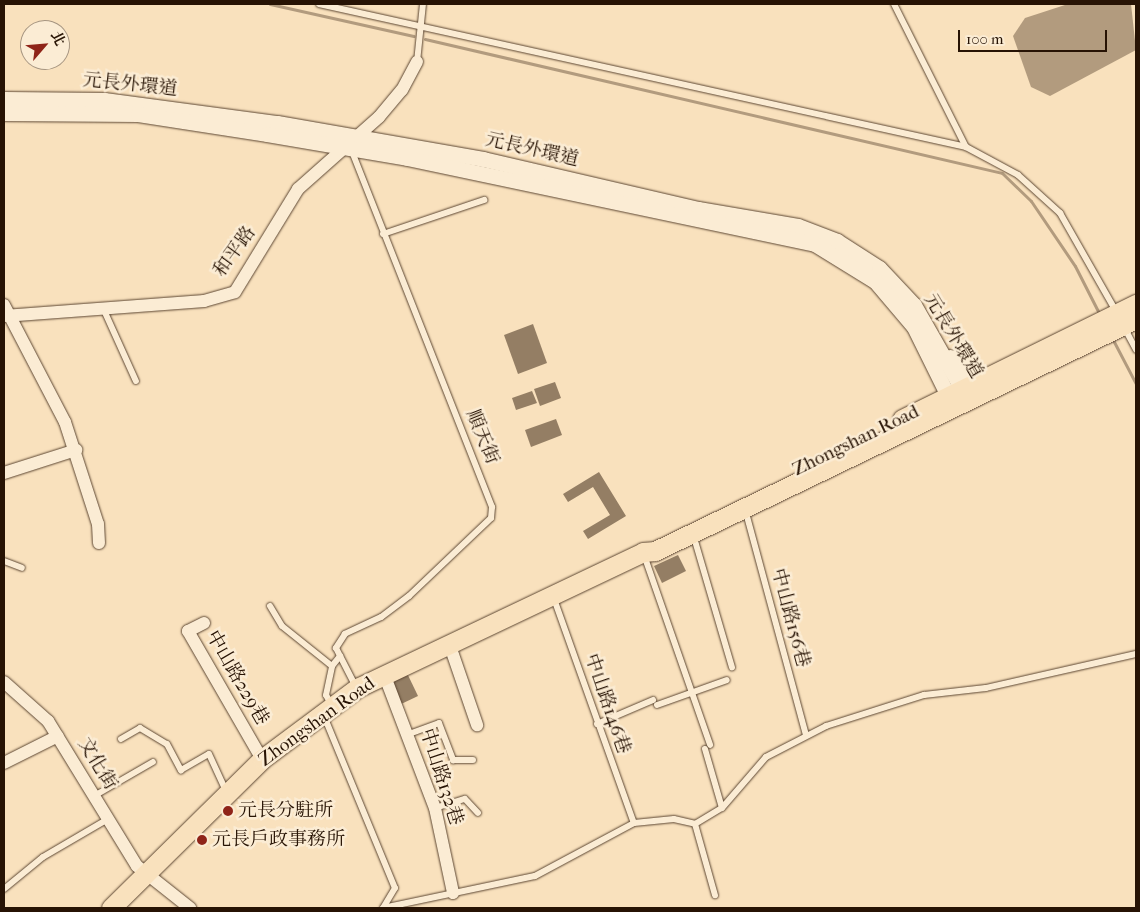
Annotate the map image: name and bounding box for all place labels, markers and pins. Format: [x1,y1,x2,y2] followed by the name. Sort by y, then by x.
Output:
[238,800,333,822] place label: 元長分駐所
[222,805,234,817] marker: 元長分駐所
[212,829,345,851] place label: 元長戶政事務所
[196,834,208,846] marker: 元長戶政事務所

